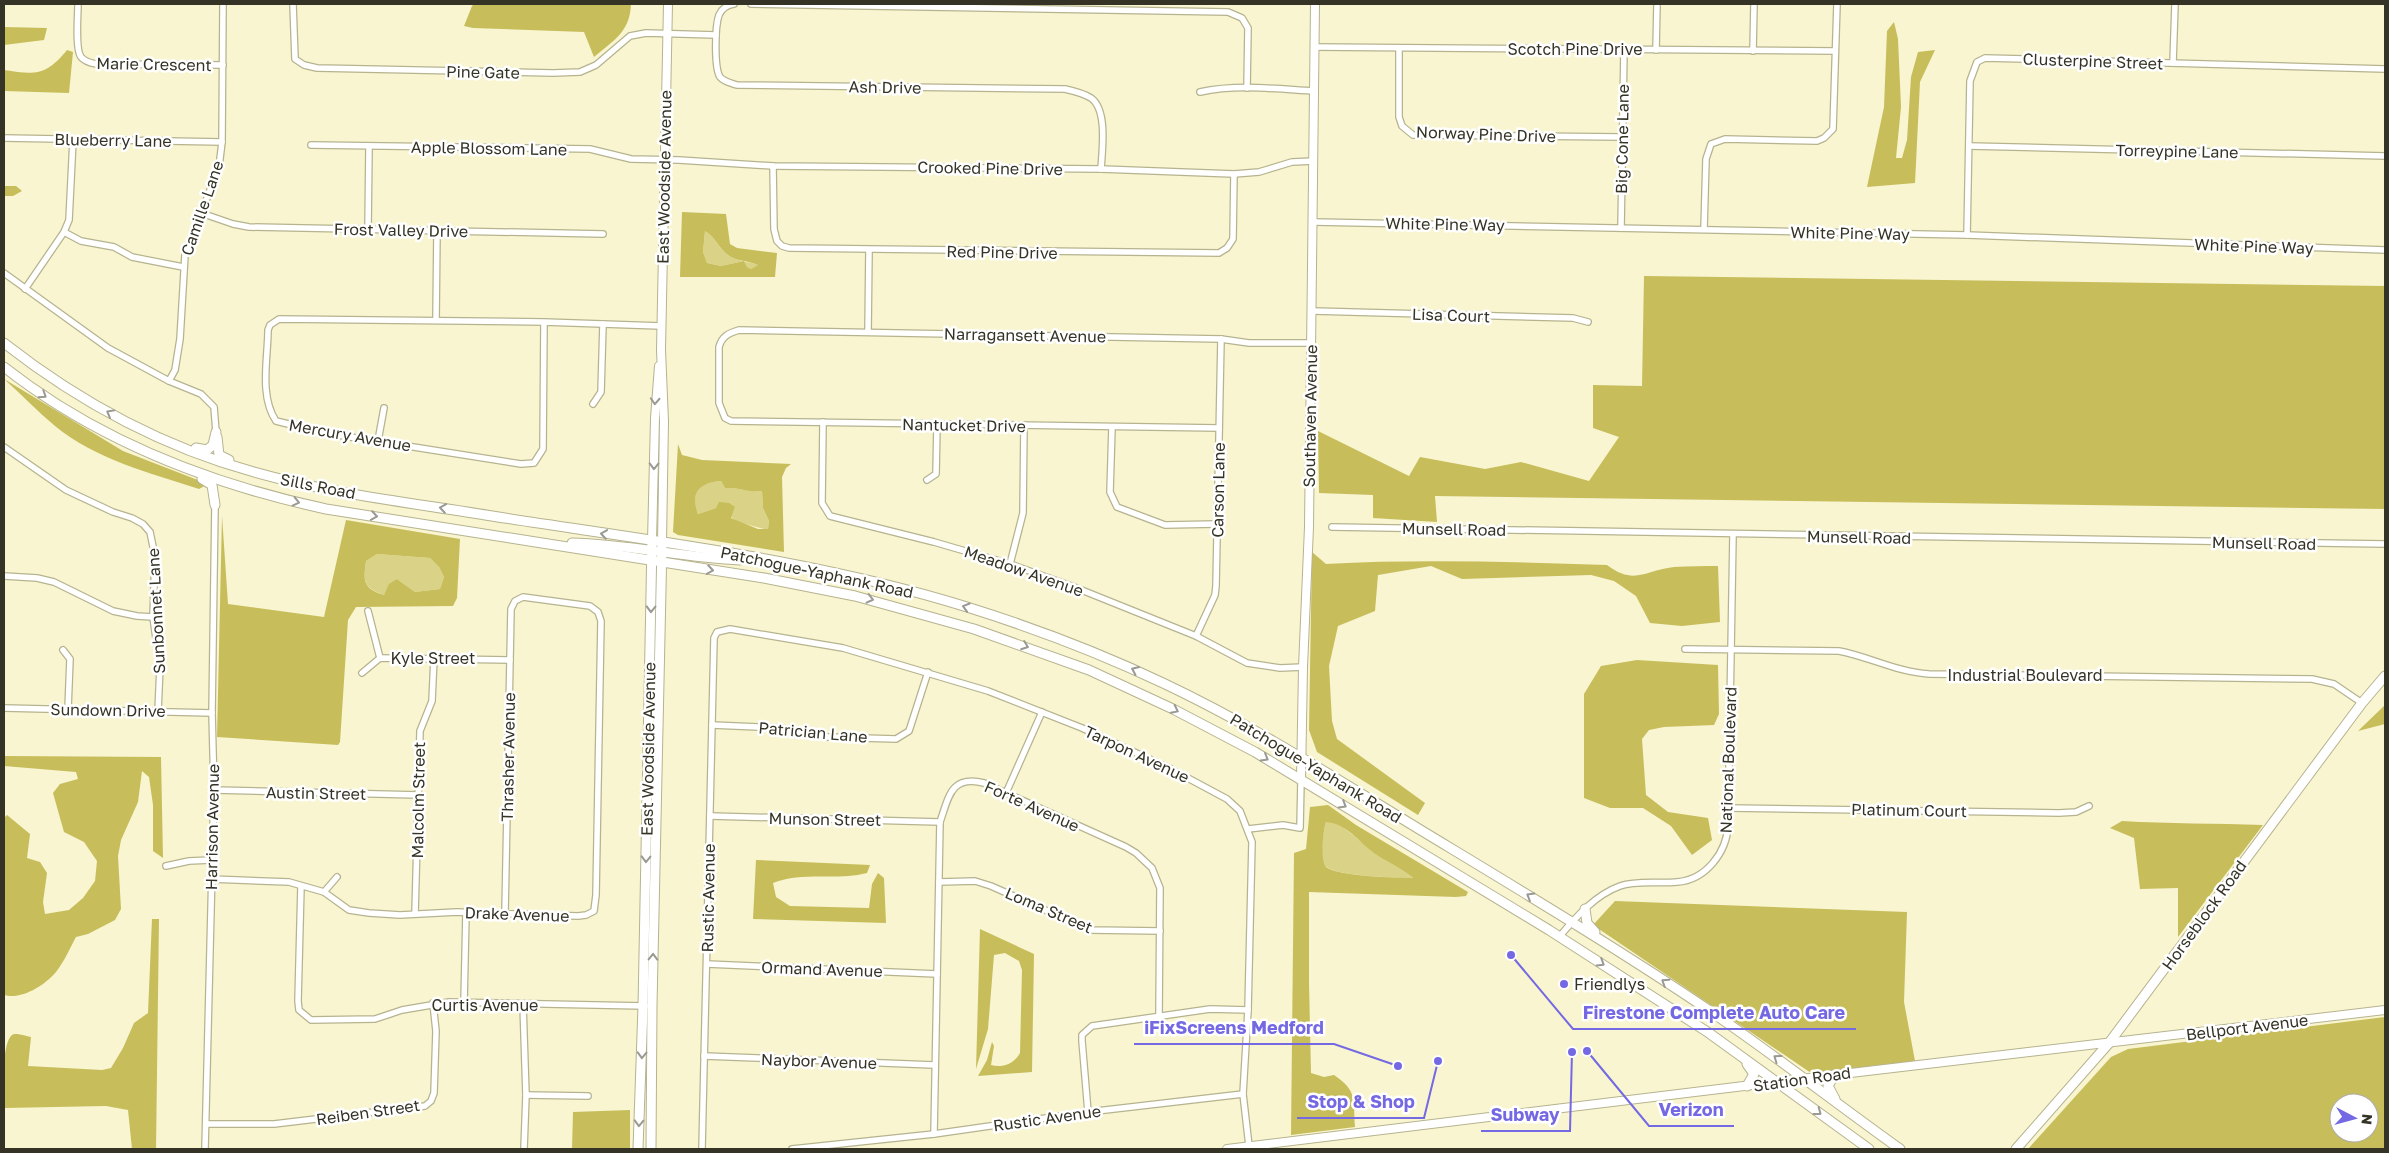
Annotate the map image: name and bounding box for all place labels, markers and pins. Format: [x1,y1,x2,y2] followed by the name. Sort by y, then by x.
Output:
[1574,974,1645,994] place label: Friendlys
[1558,978,1570,990] marker: Friendlys
[1573,996,1856,1029] callout: Firestone Complete Auto Care
[1134,1011,1334,1044] callout: iFixScreens Medford
[1297,1085,1424,1118] callout: Stop & Shop
[1649,1093,1734,1126] callout: Verizon
[1481,1098,1570,1131] callout: Subway

